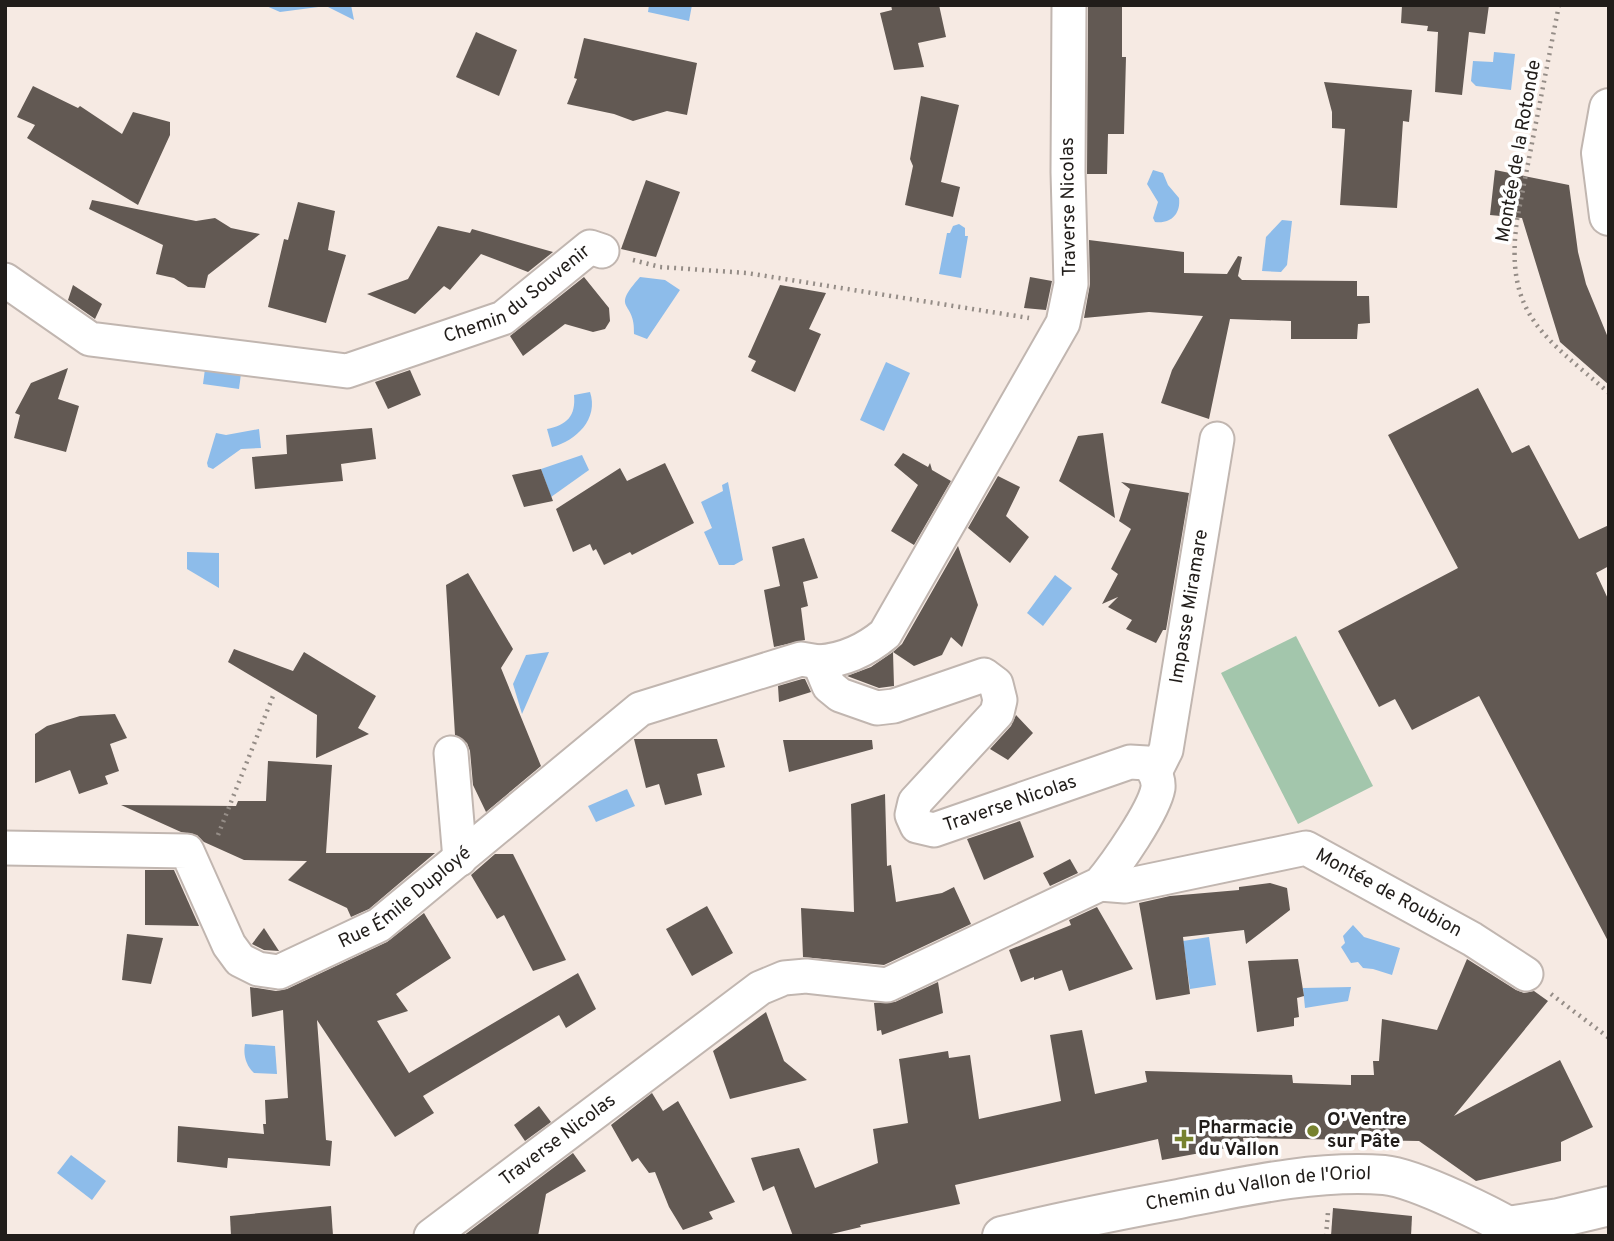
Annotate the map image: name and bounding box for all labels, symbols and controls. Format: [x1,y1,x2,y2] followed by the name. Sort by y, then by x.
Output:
[1491,58,1547,244] street label: Montée de la Rotonde
[1056,137,1082,277] street label: Traverse Nicolas
[441,239,596,349] street label: Chemin du Souvenir
[1165,528,1214,685] street label: Impasse Miramare
[940,770,1080,838] street label: Traverse Nicolas
[335,841,476,954] street label: Rue Émile Duployé
[1311,843,1466,943] street label: Montée de Roubion
[495,1089,621,1192] street label: Traverse Nicolas
[1327,1108,1407,1154] place label: O' Ventre sur Pâte
[1198,1116,1293,1162] place label: Pharmacie du Vallon
[1305,1123,1321,1139] marker: O' Ventre sur Pâte
[1176,1131,1192,1147] marker: Pharmacie du Vallon
[1144,1162,1371,1217] street label: Chemin du Vallon de l'Oriol

